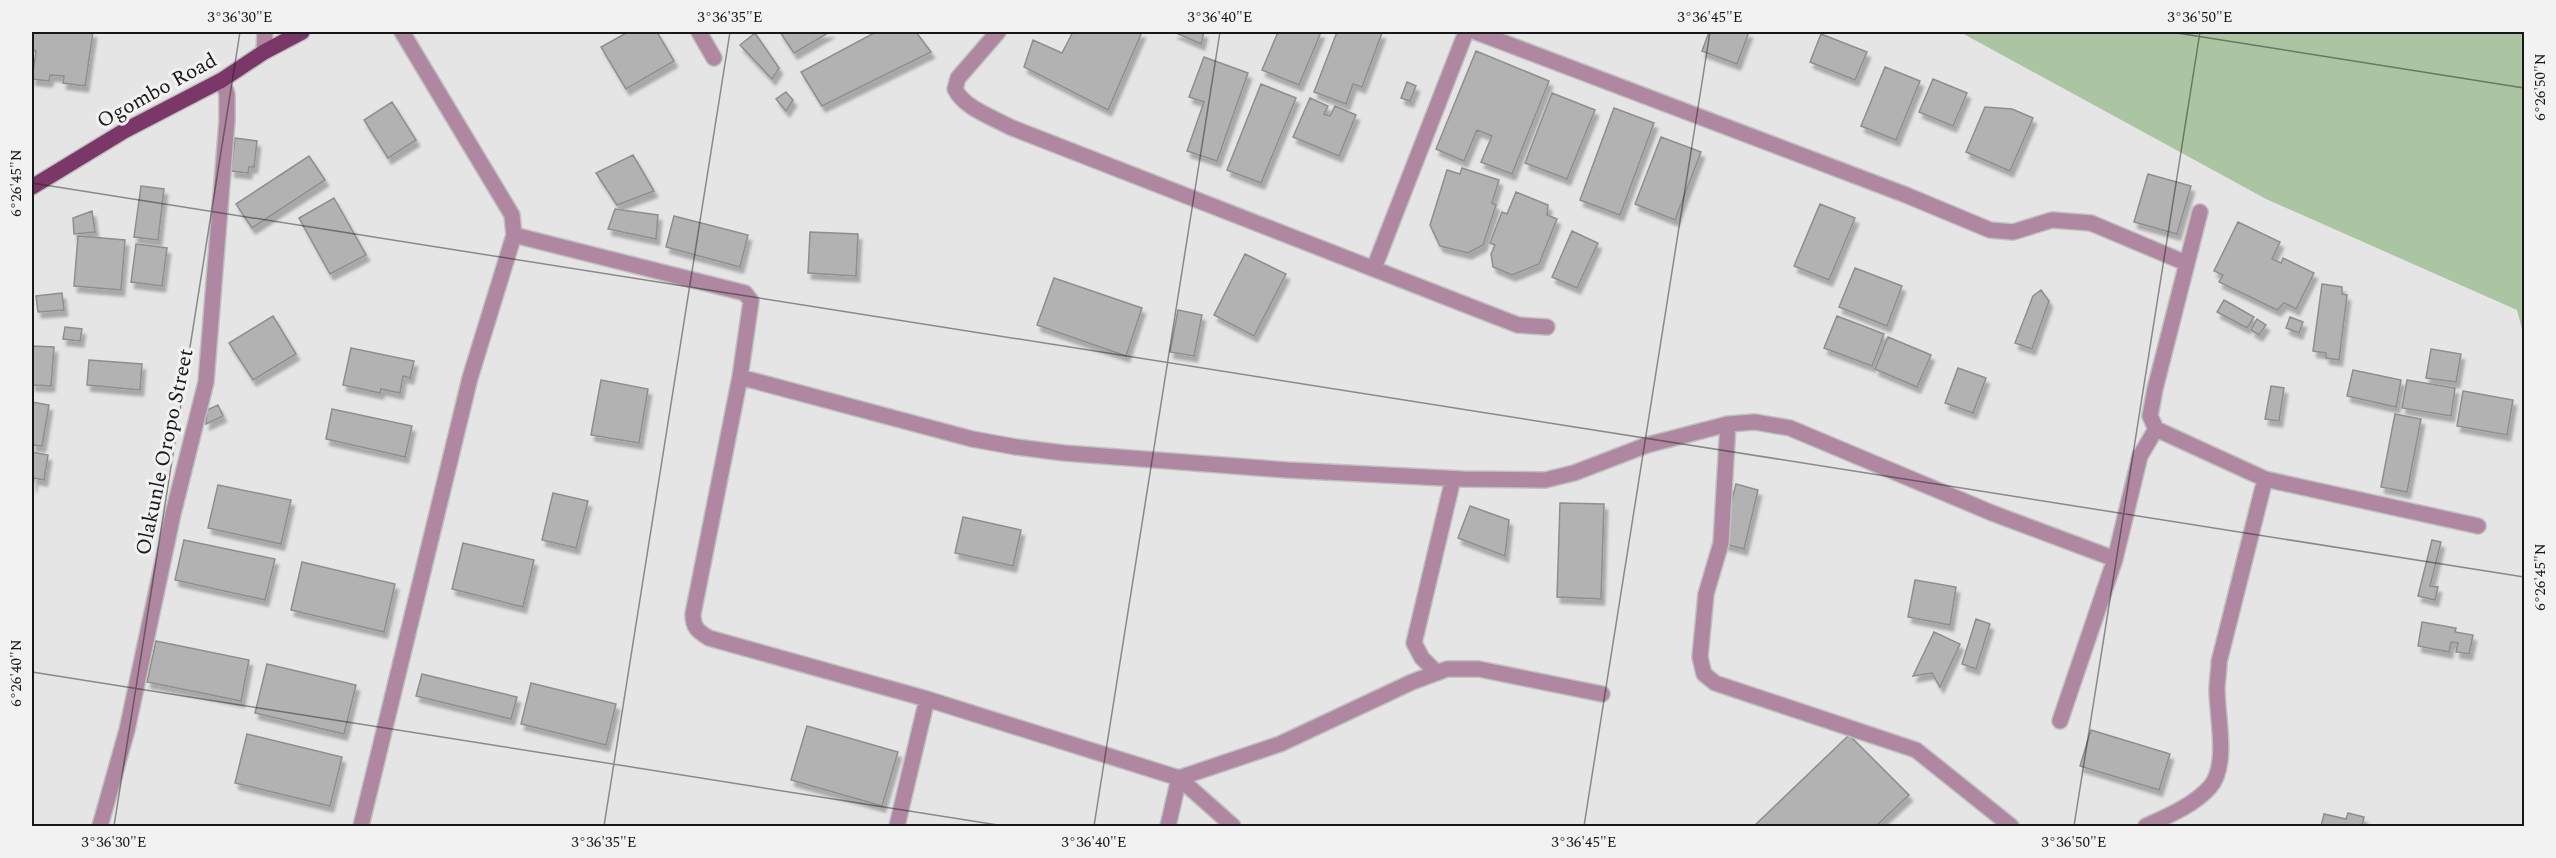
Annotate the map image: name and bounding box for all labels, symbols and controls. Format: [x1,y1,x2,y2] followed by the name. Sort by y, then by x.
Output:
[207,6,273,29] text: 3°36'30"E
[697,6,763,29] text: 3°36'35"E
[1187,6,1253,29] text: 3°36'40"E
[1677,6,1743,29] text: 3°36'45"E
[2167,6,2233,29] text: 3°36'50"E
[91,45,223,137] street label: Ogombo Road
[2529,53,2552,121] text: 6°26'50"N
[5,149,28,217] text: 6°26'45"N
[127,346,203,558] street label: Olakunle Oropo Street
[2529,543,2552,611] text: 6°26'45"N
[5,639,28,707] text: 6°26'40"N
[81,831,147,854] text: 3°36'30"E
[571,831,637,854] text: 3°36'35"E
[1061,831,1127,854] text: 3°36'40"E
[1551,831,1617,854] text: 3°36'45"E
[2041,831,2107,854] text: 3°36'50"E

